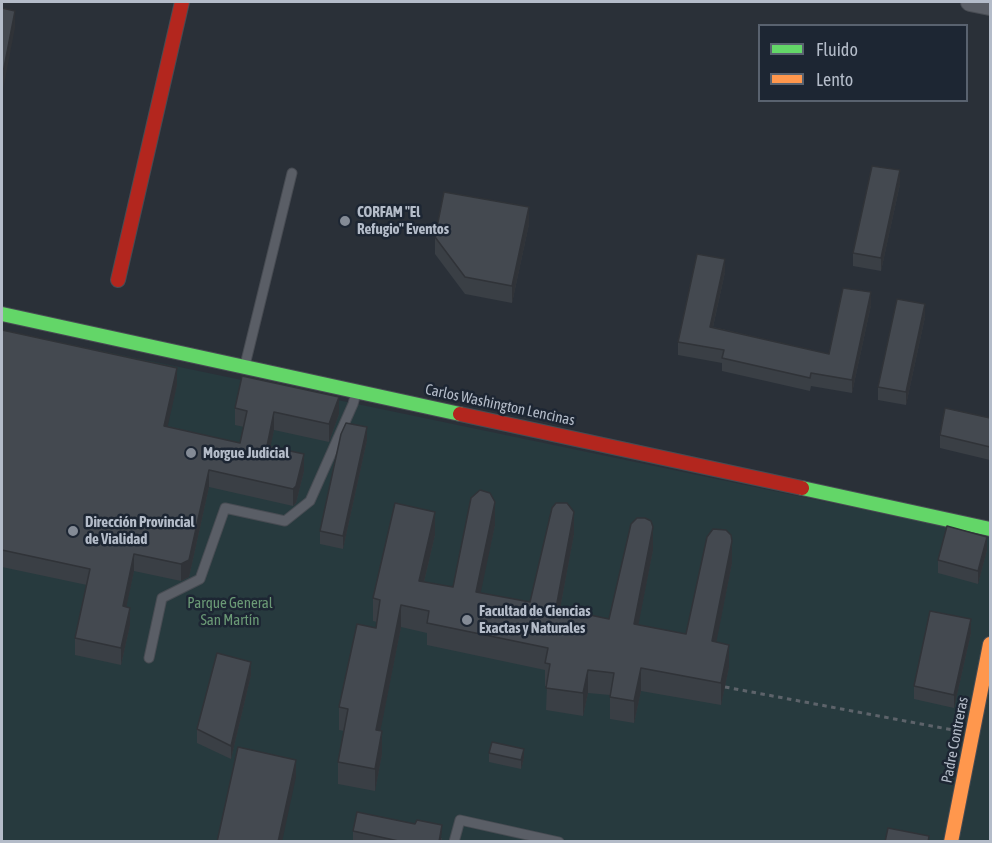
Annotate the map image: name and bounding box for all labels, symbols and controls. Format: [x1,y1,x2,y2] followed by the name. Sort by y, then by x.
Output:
[758,24,968,102] legend
[816,39,858,60] text: Fluido
[816,69,853,90] text: Lento
[357,203,449,238] place label: CORFAM "El Refugio" Eventos
[338,214,352,228] marker: CORFAM "El Refugio" Eventos
[424,380,576,430] street label: Carlos Washington Lencinas
[203,444,289,462] place label: Morgue Judicial
[184,446,198,460] marker: Morgue Judicial
[85,513,194,548] place label: Dirección Provincial de Vialidad
[66,524,80,538] marker: Dirección Provincial de Vialidad
[187,594,273,629] park label: Parque General San Martín
[479,602,590,637] place label: Facultad de Ciencias Exactas y Naturales
[460,613,474,627] marker: Facultad de Ciencias Exactas y Naturales
[938,695,972,785] street label: Padre Contreras

